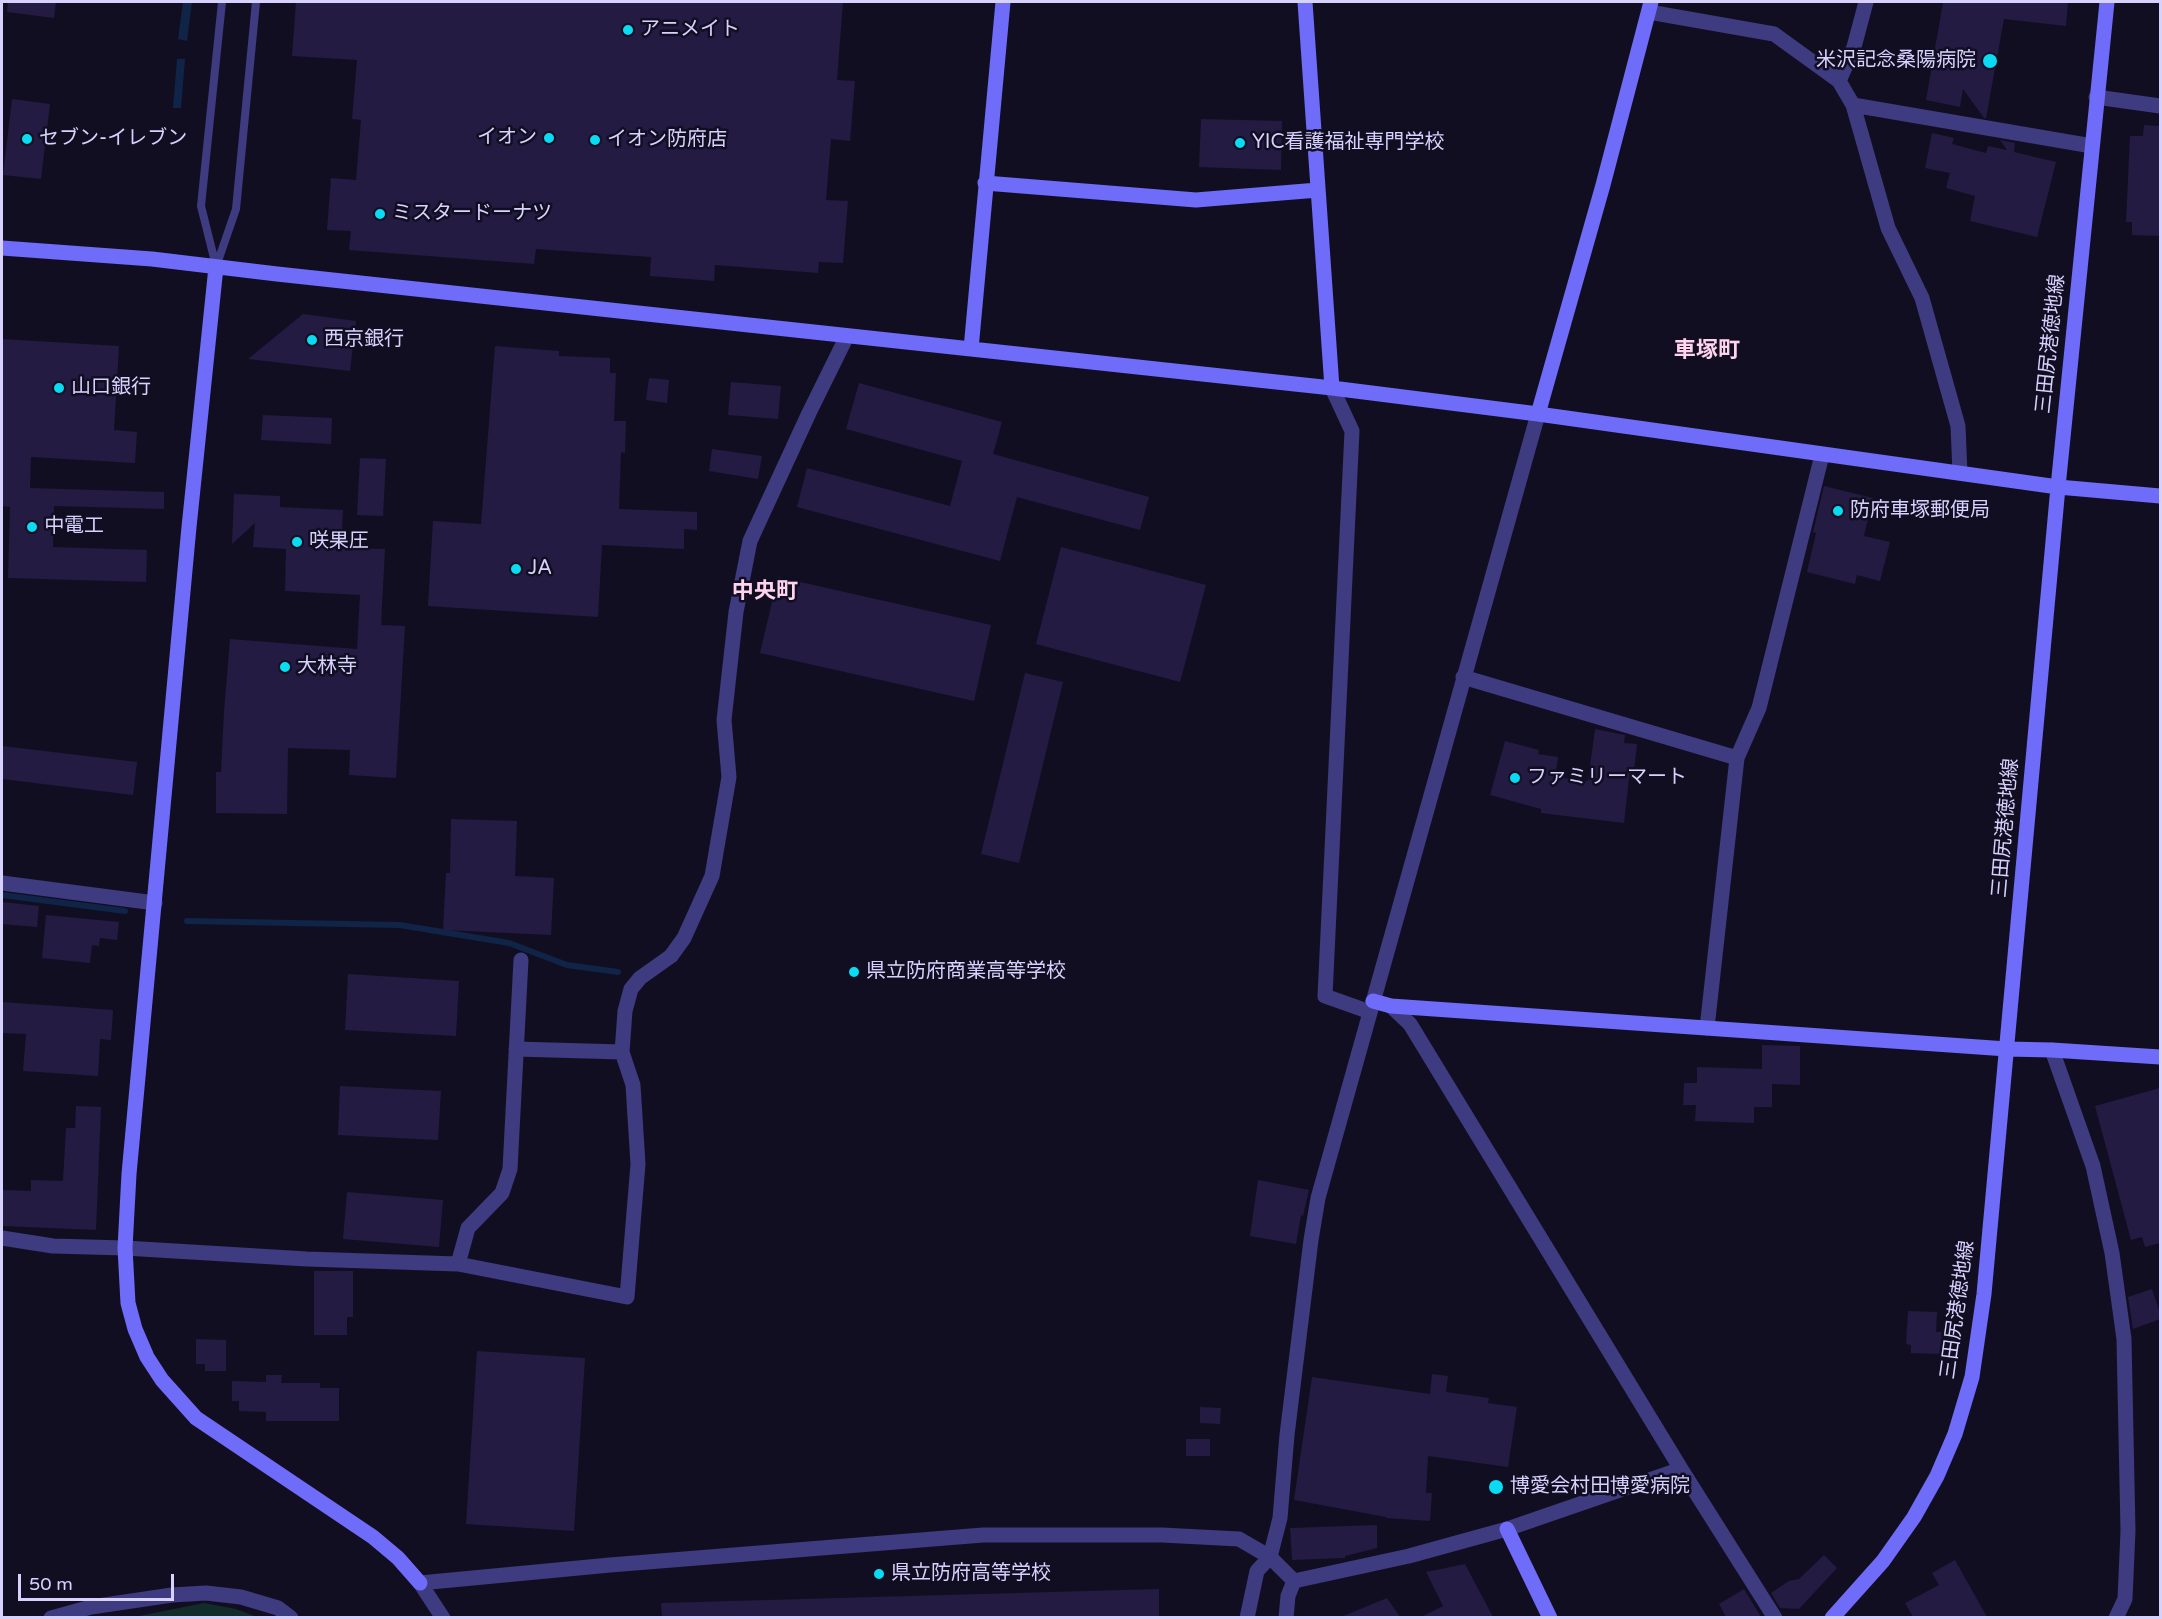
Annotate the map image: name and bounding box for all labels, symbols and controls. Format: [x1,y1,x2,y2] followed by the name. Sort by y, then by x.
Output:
[640,18,740,42] place label: アニメイト
[621,23,635,37] marker: アニメイト
[1816,49,1976,73] place label: 米沢記念桑陽病院
[1981,52,1999,70] marker: 米沢記念桑陽病院
[477,126,537,150] place label: イオン
[39,127,187,151] place label: セブン-イレブン
[607,128,727,152] place label: イオン防府店
[542,131,556,145] marker: イオン
[1252,131,1444,155] place label: YIC看護福祉専門学校
[20,132,34,146] marker: セブン-イレブン
[588,133,602,147] marker: イオン防府店
[1233,136,1247,150] marker: YIC看護福祉専門学校
[392,202,552,226] place label: ミスタードーナツ
[373,207,387,221] marker: ミスタードーナツ
[2032,273,2070,415] street label: 三田尻港徳地線
[324,328,404,352] place label: 西京銀行
[305,333,319,347] marker: 西京銀行
[1674,338,1740,364] district label: 車塚町
[71,376,151,400] place label: 山口銀行
[52,381,66,395] marker: 山口銀行
[1850,499,1990,523] place label: 防府車塚郵便局
[1831,504,1845,518] marker: 防府車塚郵便局
[44,515,104,539] place label: 中電工
[25,520,39,534] marker: 中電工
[309,530,369,554] place label: 咲果圧
[290,535,304,549] marker: 咲果圧
[528,557,552,581] place label: JA
[509,562,523,576] marker: JA
[732,579,798,605] district label: 中央町
[297,655,357,679] place label: 大林寺
[278,660,292,674] marker: 大林寺
[1988,757,2024,899] street label: 三田尻港徳地線
[1527,766,1687,790] place label: ファミリーマート
[1508,771,1522,785] marker: ファミリーマート
[866,960,1066,984] place label: 県立防府商業高等学校
[847,965,861,979] marker: 県立防府商業高等学校
[1936,1239,1980,1381] street label: 三田尻港徳地線
[1510,1475,1690,1499] place label: 博愛会村田博愛病院
[1487,1478,1505,1496] marker: 博愛会村田博愛病院
[21,1562,177,1600] scale bar
[891,1562,1051,1586] place label: 県立防府高等学校
[872,1567,886,1581] marker: 県立防府高等学校
[29,1573,73,1595] text: 50 m

